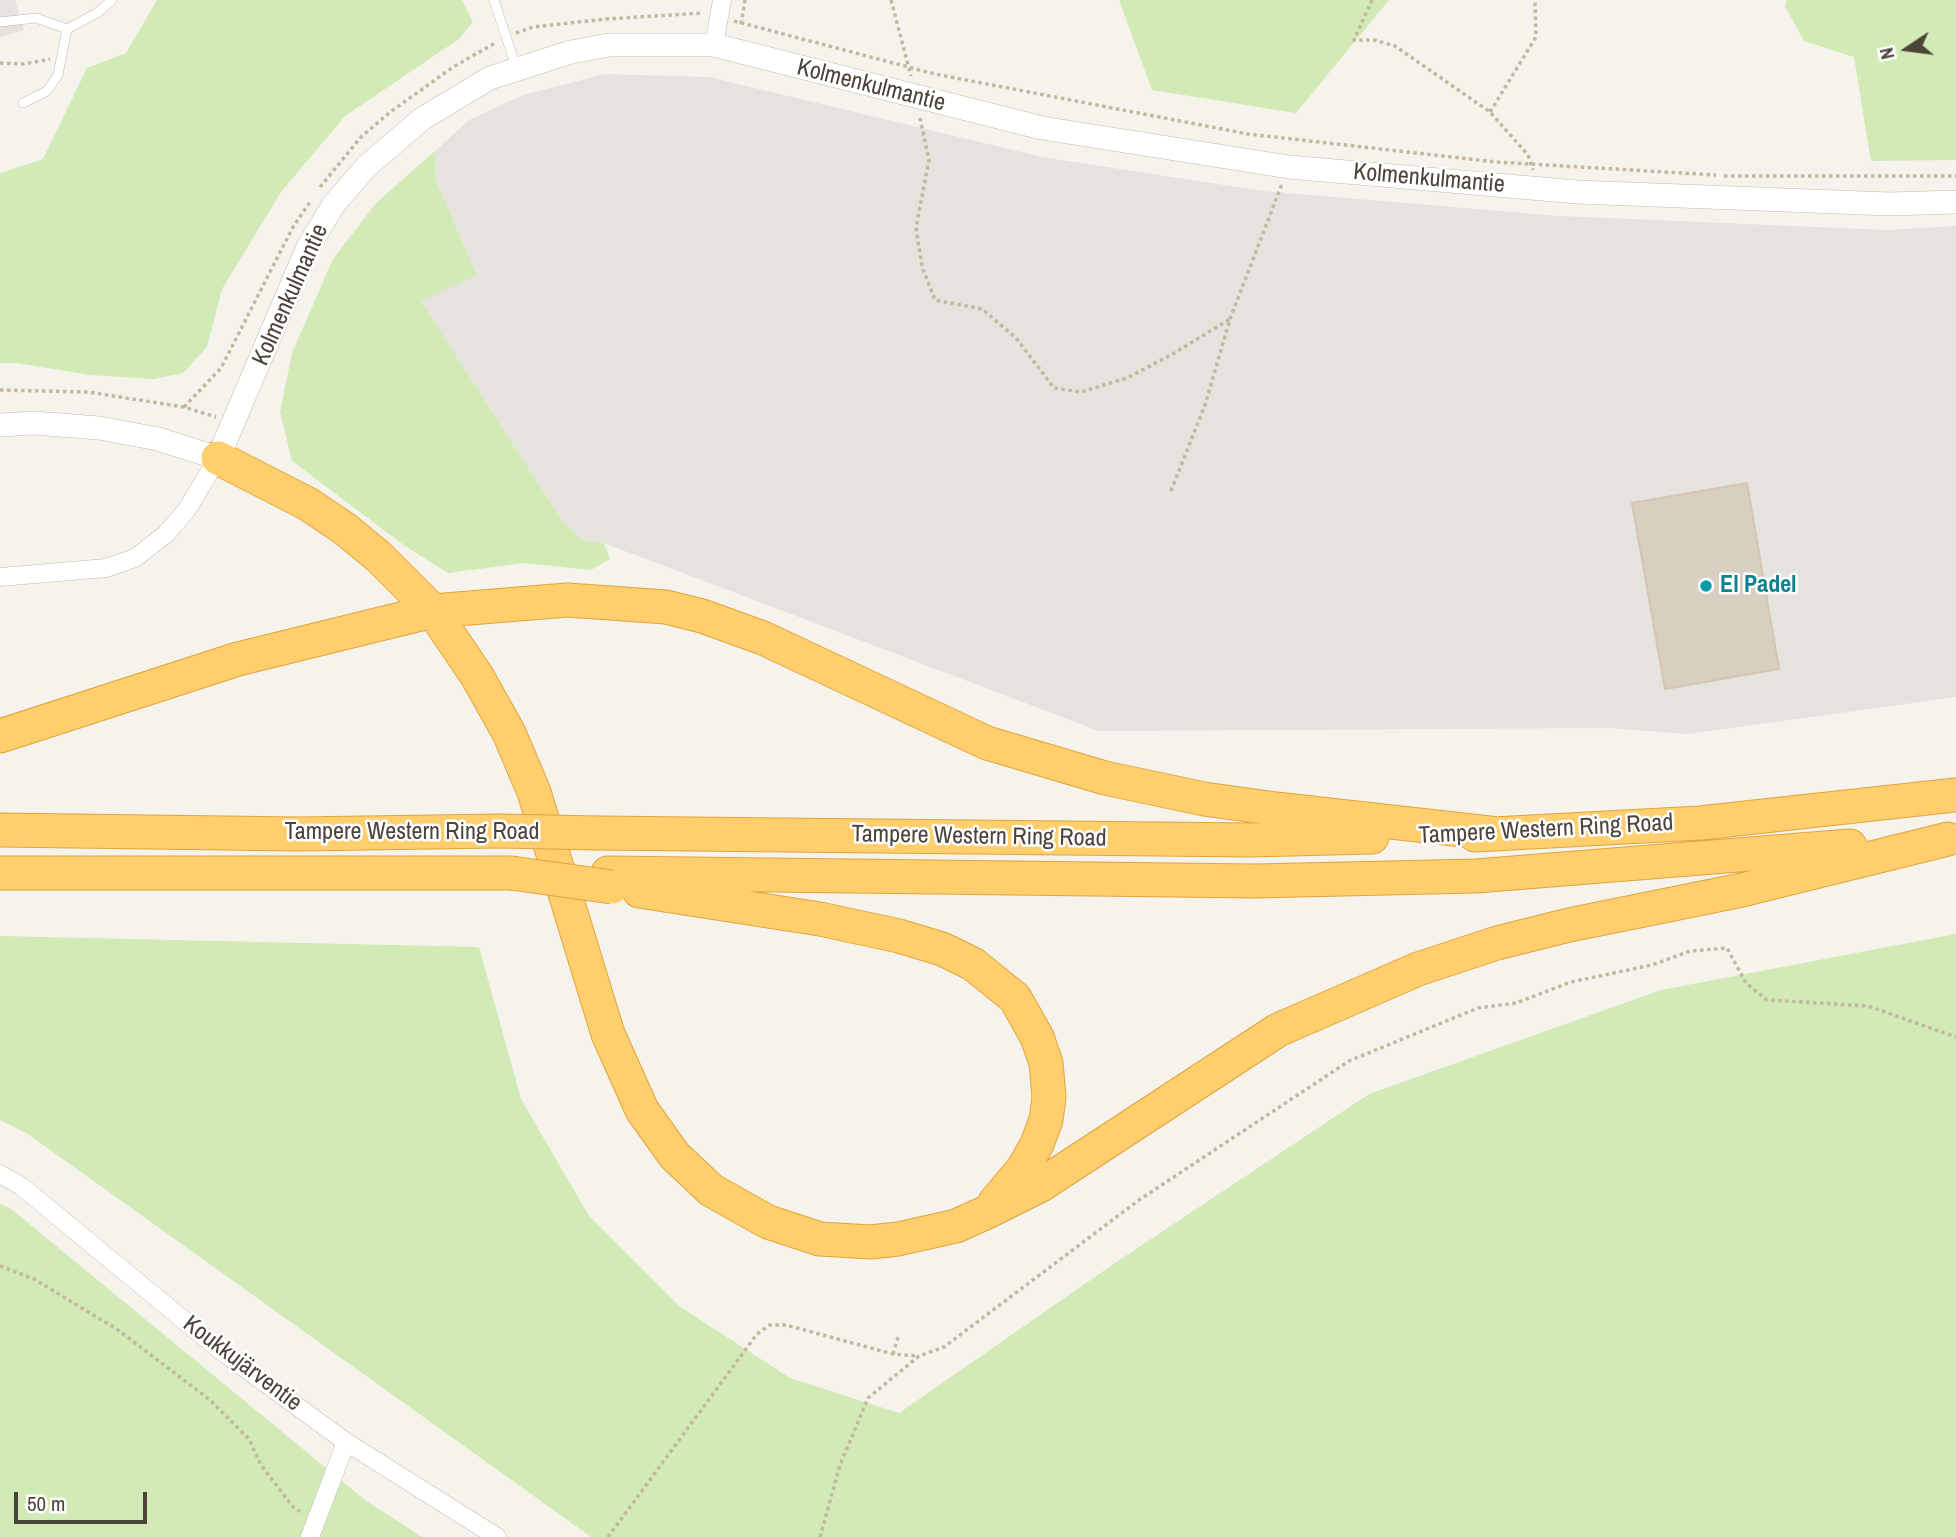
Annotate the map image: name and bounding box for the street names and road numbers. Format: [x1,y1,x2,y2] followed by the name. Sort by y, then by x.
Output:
[794,54,948,118] street label: Kolmenkulmantie
[1352,158,1506,200] street label: Kolmenkulmantie
[247,220,335,370] street label: Kolmenkulmantie
[1418,809,1674,851] street label: Tampere Western Ring Road
[285,819,539,847] street label: Tampere Western Ring Road
[851,820,1107,854] street label: Tampere Western Ring Road
[177,1310,307,1418] street label: Koukkujärventie

